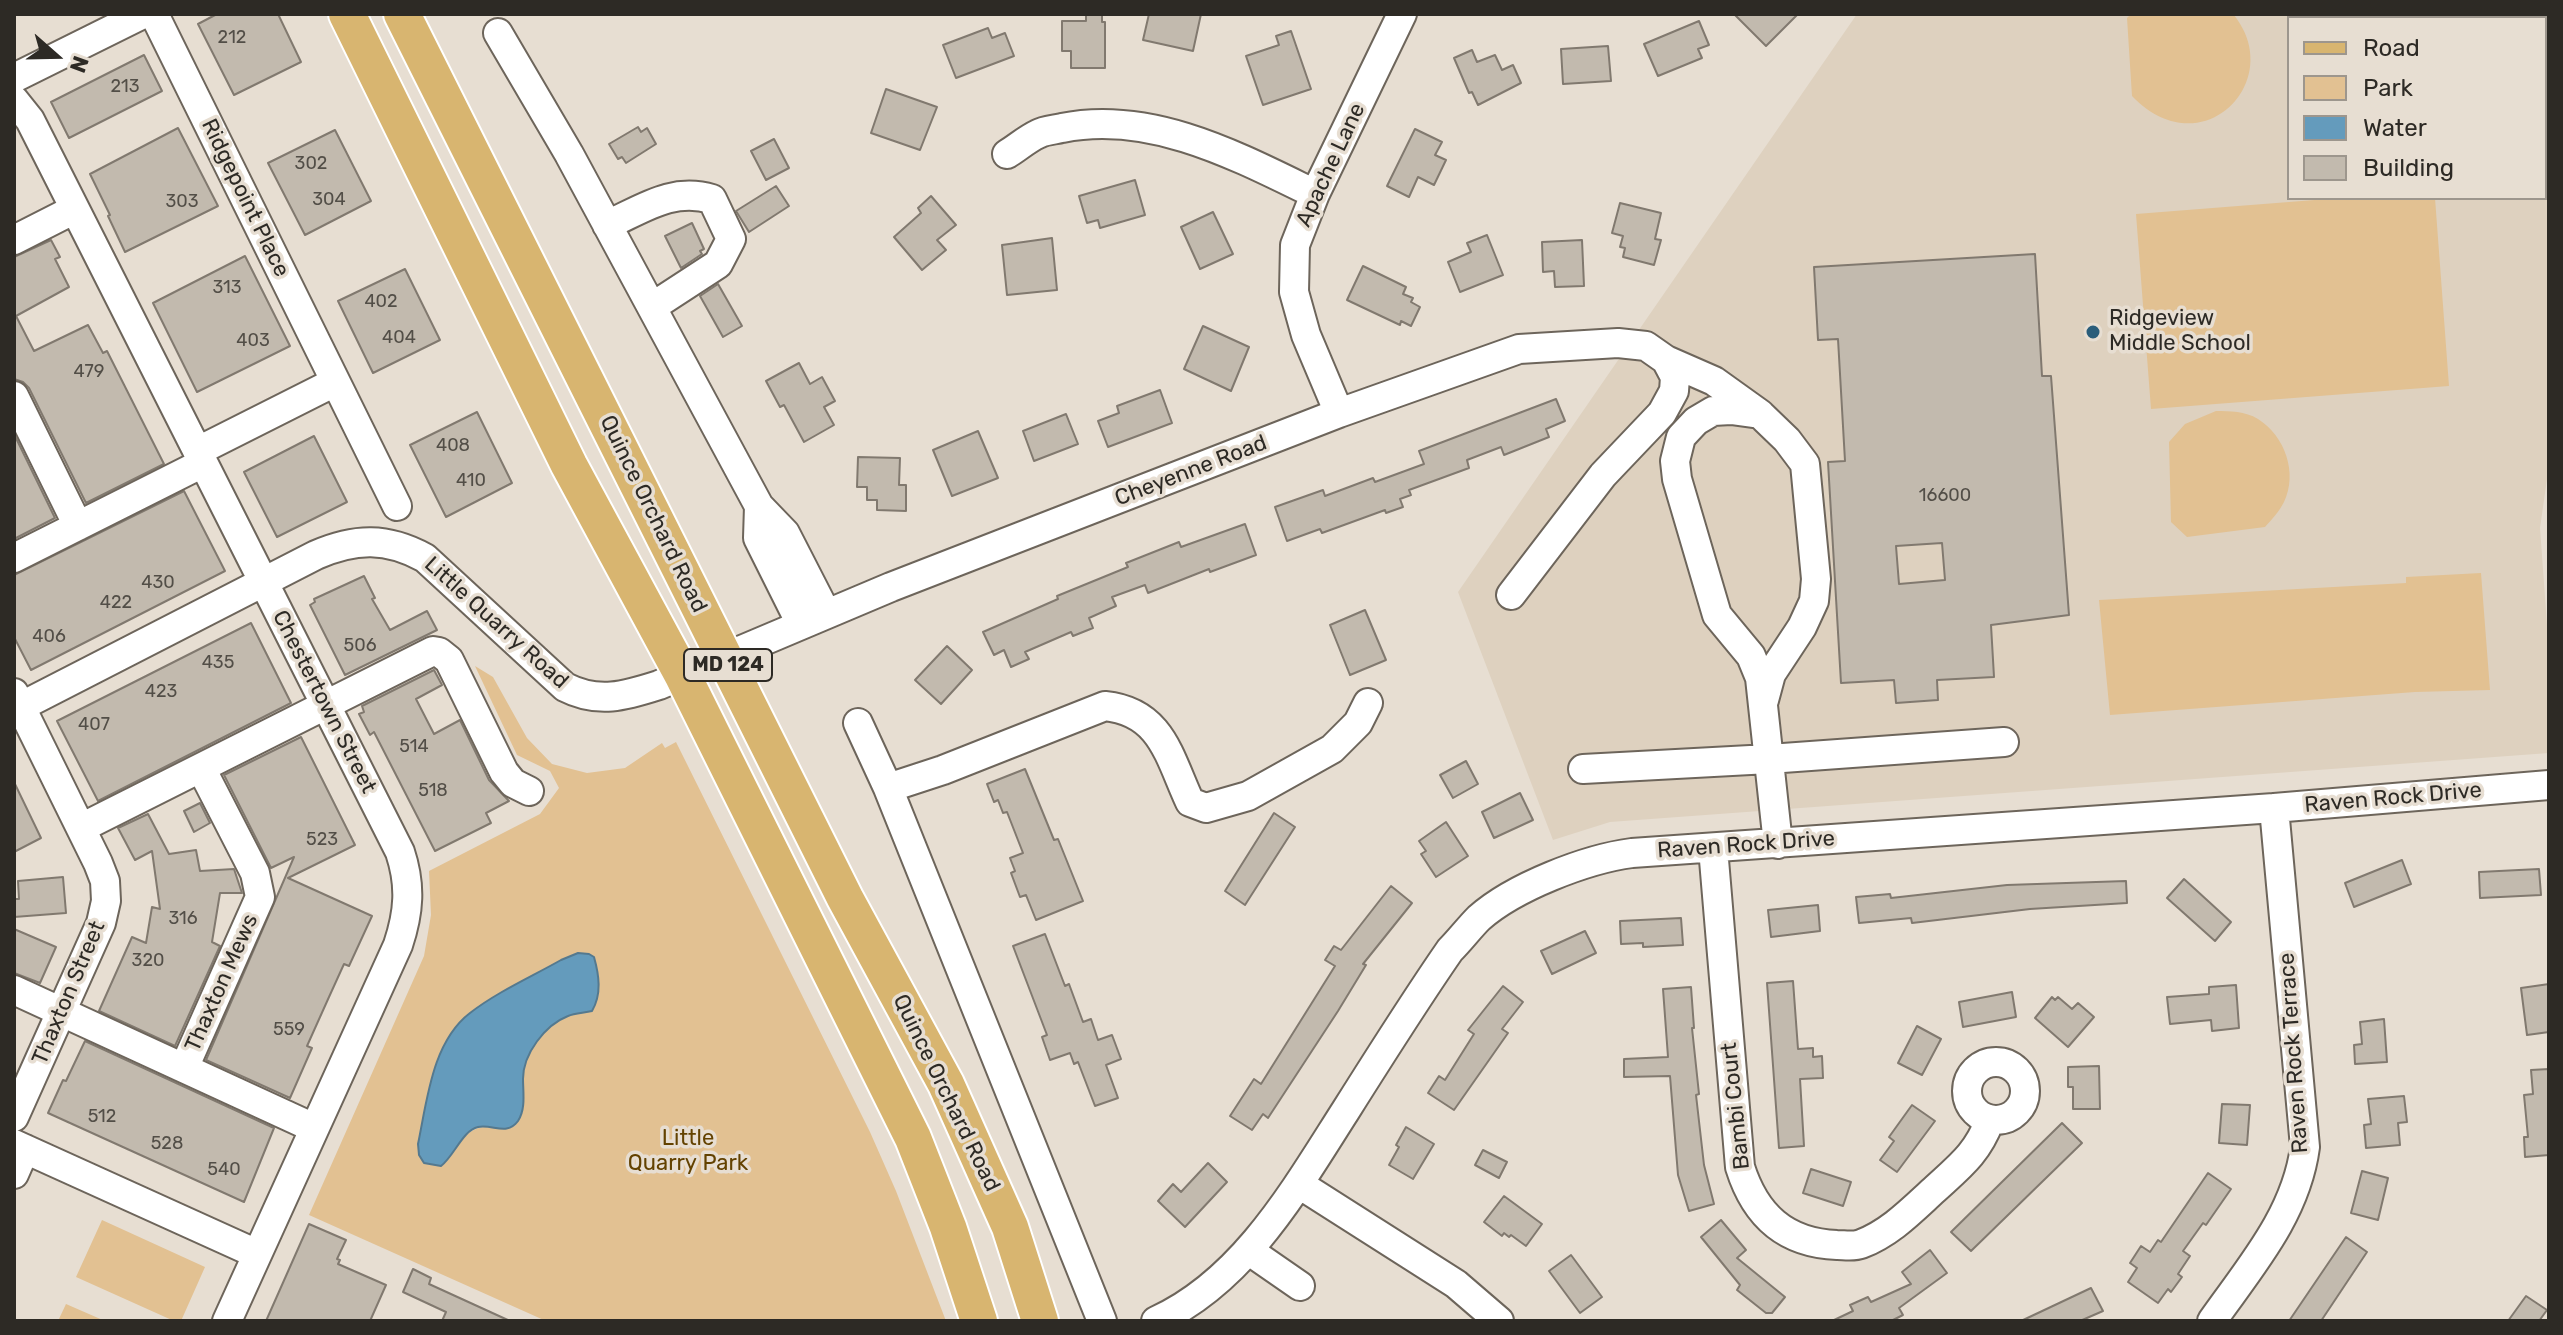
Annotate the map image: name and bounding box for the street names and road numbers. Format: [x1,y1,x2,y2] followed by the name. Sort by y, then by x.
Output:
[1291,99,1371,231] street label: Apache Lane
[195,115,295,281] street label: Ridgepoint Place
[594,411,712,617] street label: Quince Orchard Road
[1111,430,1271,512] street label: Cheyenne Road
[419,551,573,695] street label: Little Quarry Road
[266,606,382,798] street label: Chestertown Street
[684,649,772,681] road number: MD 124
[2303,777,2483,819] street label: Raven Rock Drive
[1656,826,1836,864] street label: Raven Rock Drive
[180,910,264,1056] street label: Thaxton Mews
[27,917,111,1069] street label: Thaxton Street
[2274,952,2314,1154] street label: Raven Rock Terrace
[887,990,1005,1196] street label: Quince Orchard Road
[1716,1041,1756,1171] street label: Bambi Court

